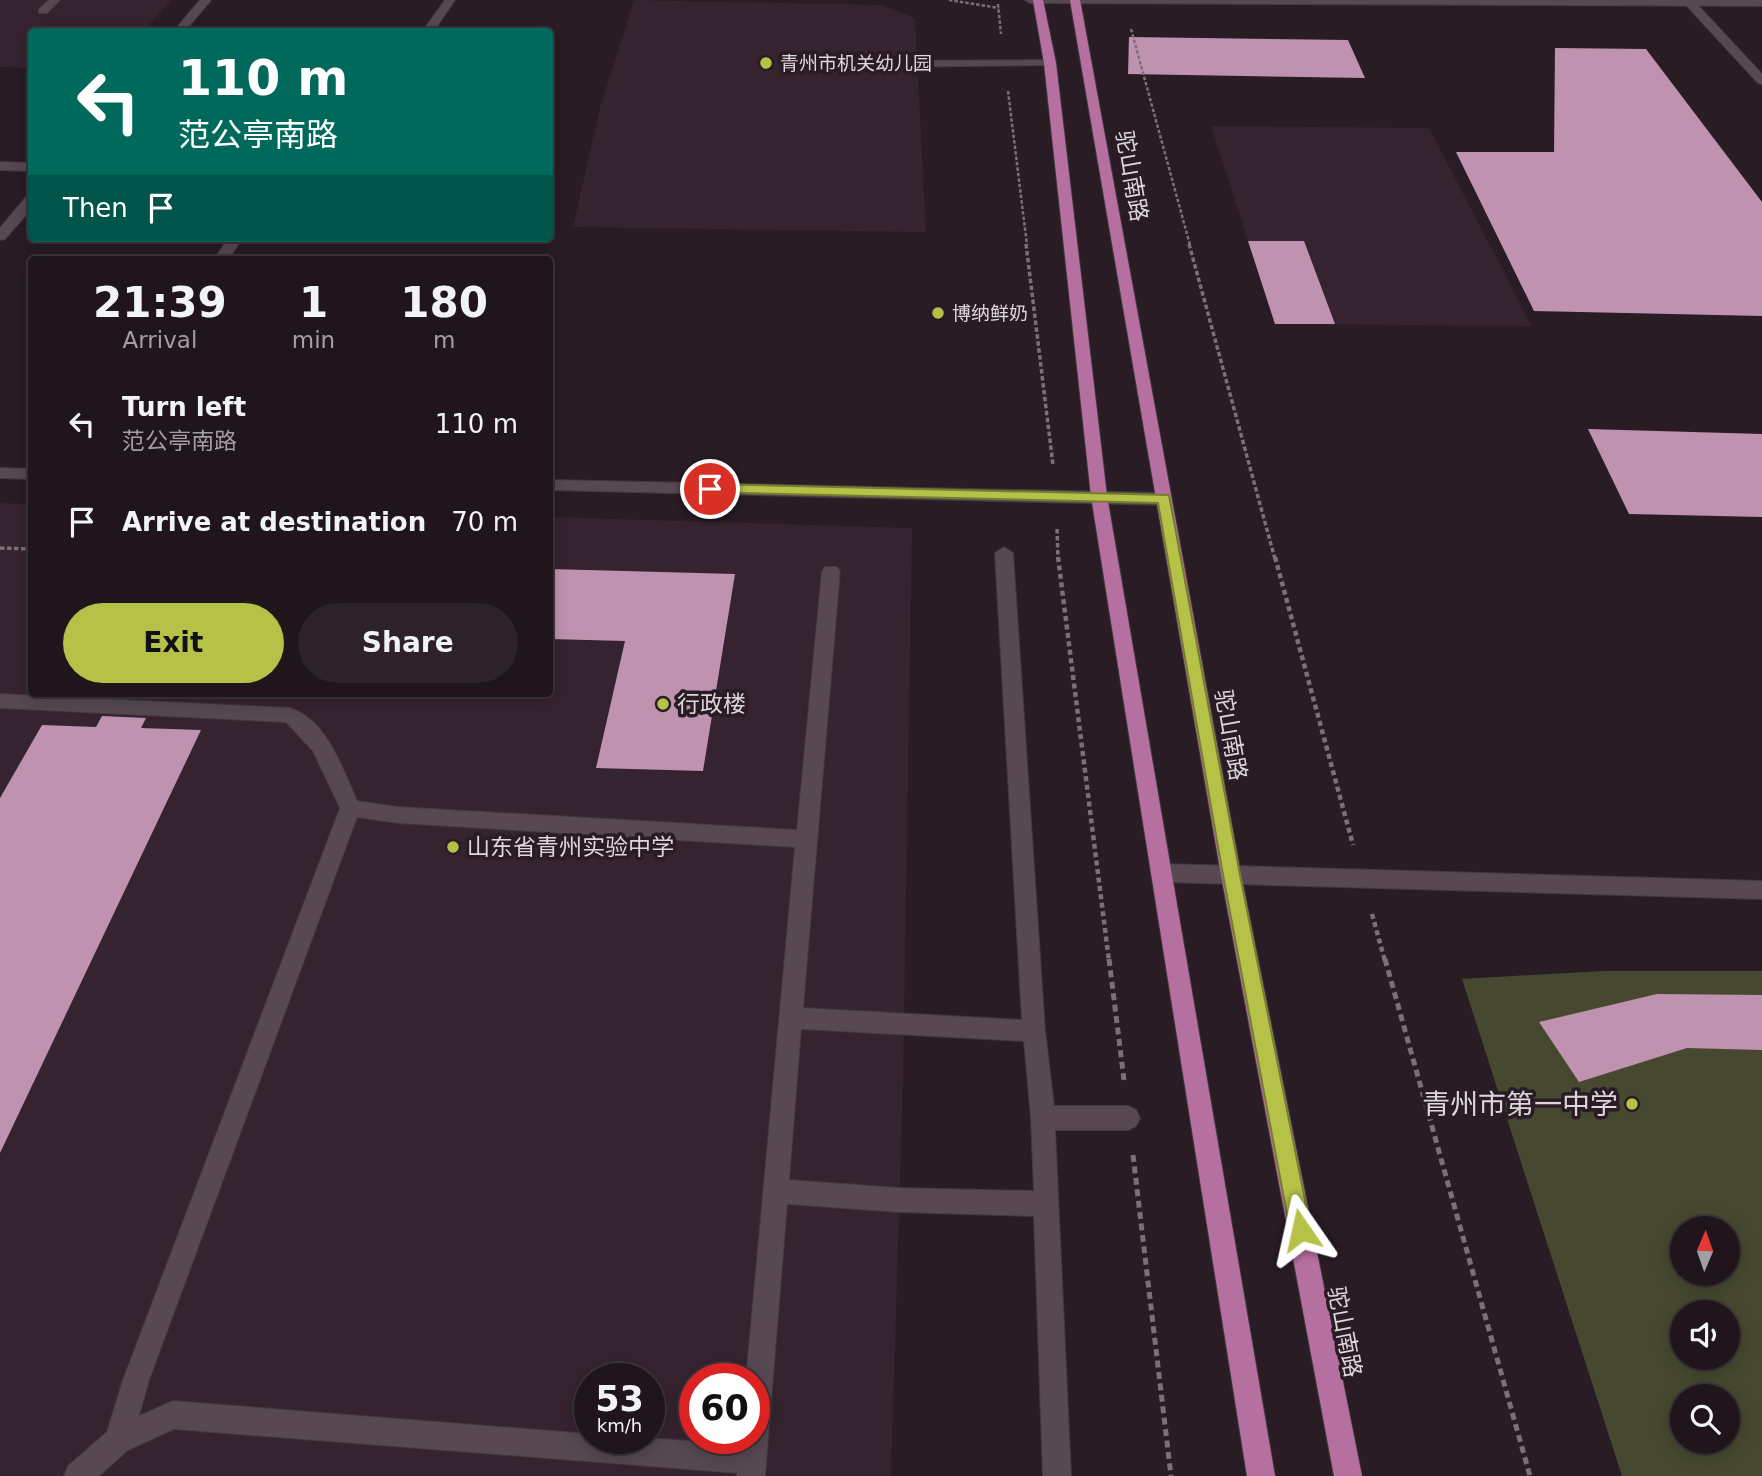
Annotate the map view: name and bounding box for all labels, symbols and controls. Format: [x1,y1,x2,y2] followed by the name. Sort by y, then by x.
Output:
[178,50,348,107] text: 110 m
[780,52,932,74] place label: 青州市机关幼儿园
[758,55,774,71] marker: 青州市机关幼儿园
[63,56,154,147] icon: left
[178,116,338,154] text: 范公亭南路
[1111,128,1153,224] street label: 驼山南路
[142,189,180,227] icon: arrive
[63,193,128,223] text: Then
[93,278,227,327] text: 21:39
[299,278,328,327] text: 1
[400,278,488,327] text: 180
[952,302,1028,324] place label: 博纳鲜奶
[930,305,946,321] marker: 博纳鲜奶
[123,327,197,353] text: Arrival
[292,327,335,353] text: min
[433,327,455,353] text: m
[122,392,246,422] text: Turn left
[63,405,101,443] icon: left
[435,409,518,439] text: 110 m
[122,428,237,454] text: 范公亭南路
[680,459,740,519] pin
[691,470,729,508] icon: arrive
[63,503,101,541] icon: arrive
[122,507,426,537] text: Arrive at destination
[451,507,518,537] text: 70 m
[63,603,284,683] button: Exit
[298,603,518,683] button: Share
[1210,687,1252,783] street label: 驼山南路
[677,691,746,717] place label: 行政楼
[655,696,671,712] marker: 行政楼
[467,834,674,860] place label: 山东省青州实验中学
[445,839,461,855] marker: 山东省青州实验中学
[1422,1088,1618,1121] place label: 青州市第一中学
[1624,1096,1640,1112] marker: 青州市第一中学
[1264,1193,1338,1267] position arrow
[1670,1216,1740,1286] north arrow
[1670,1216,1740,1454] map controls
[1323,1284,1367,1380] street label: 驼山南路
[1670,1300,1740,1370] button: sound
[679,1363,770,1454] speed limit sign: 60
[595,1379,644,1419] text: 53
[1670,1384,1740,1454] button: search
[597,1415,642,1436] text: km/h

